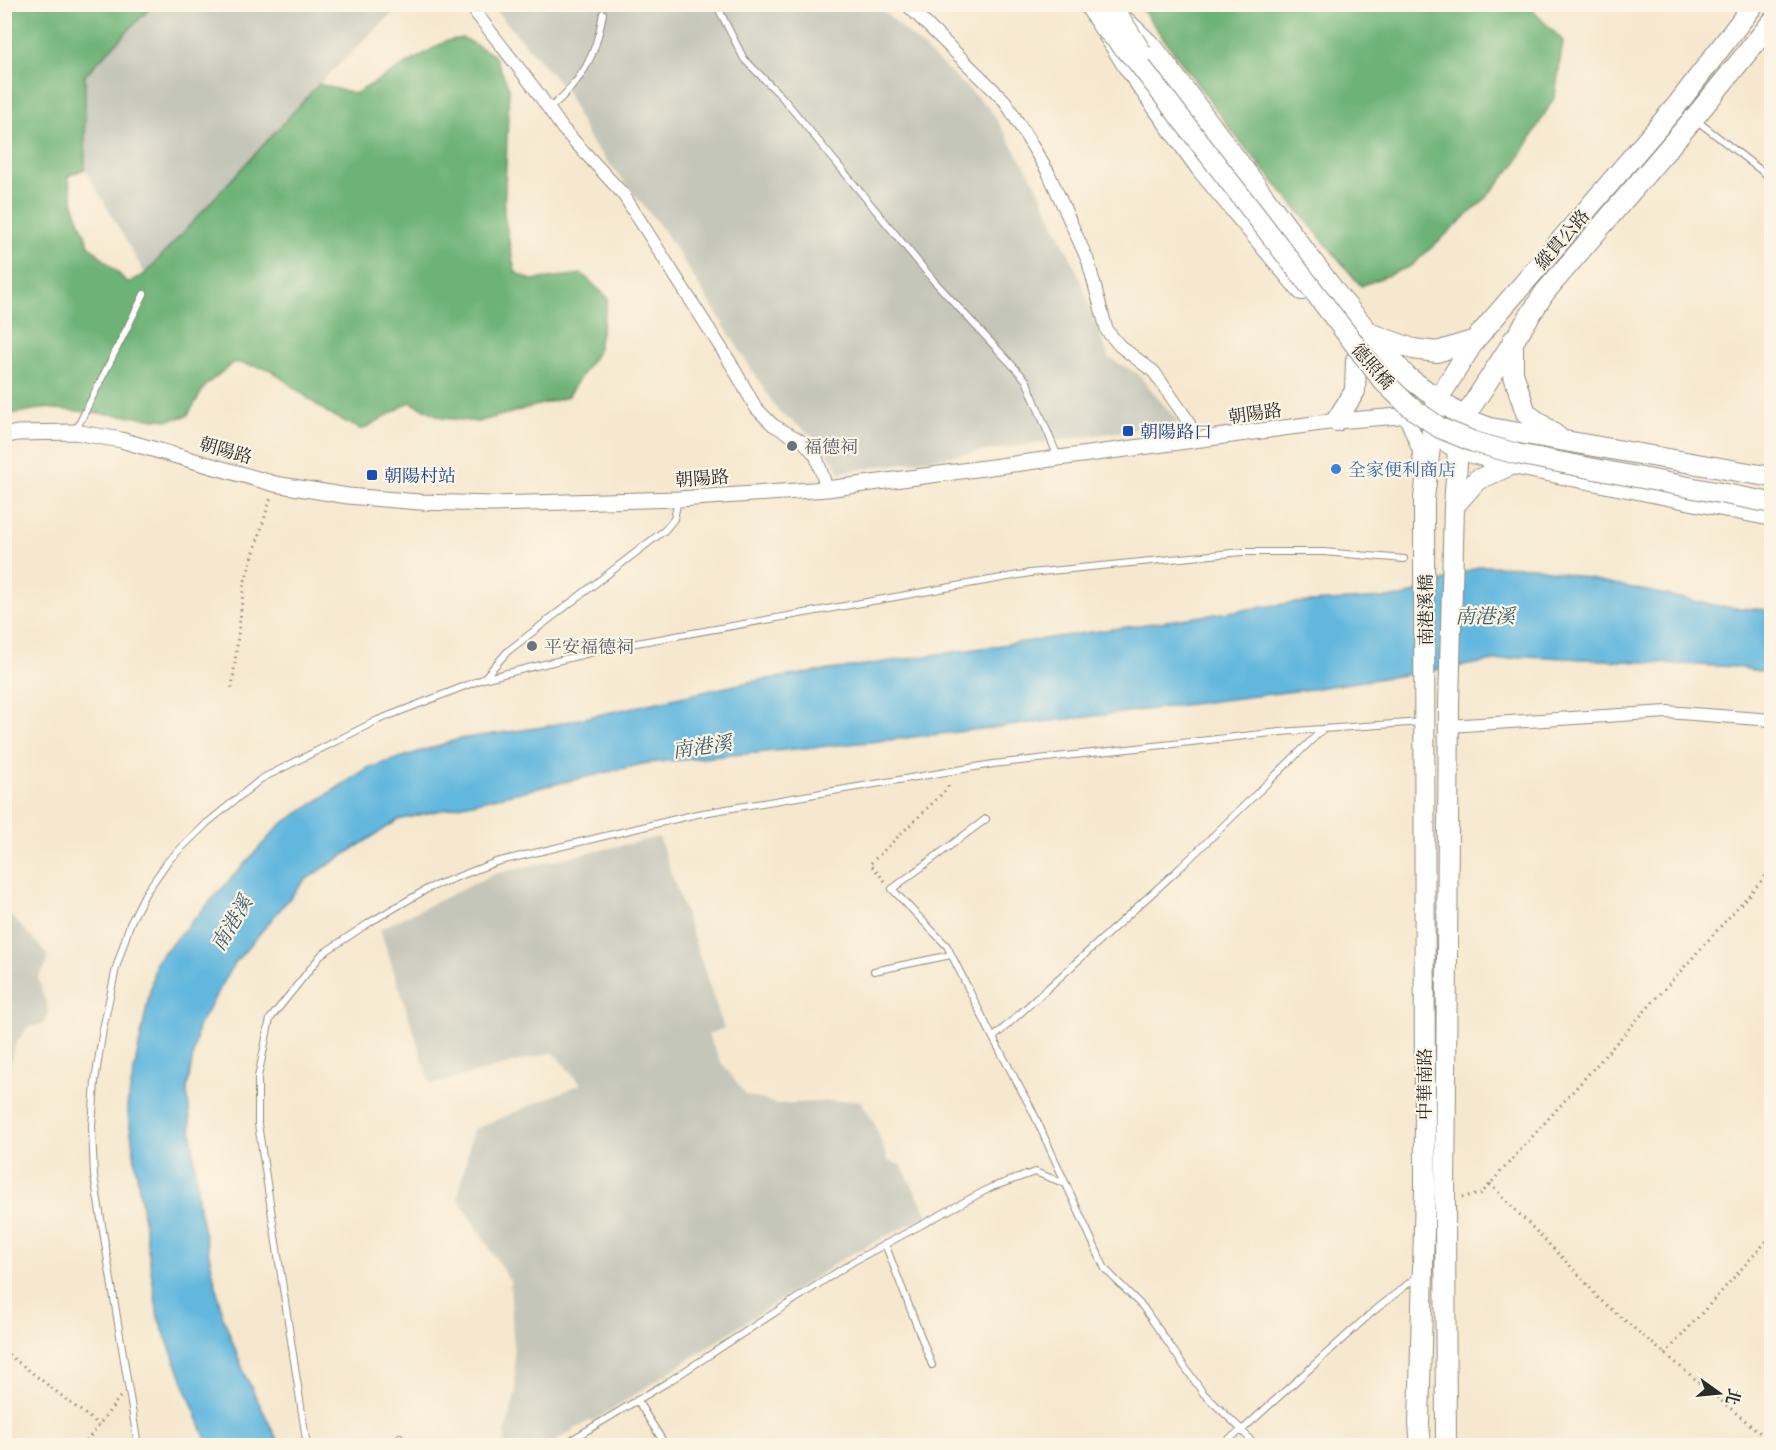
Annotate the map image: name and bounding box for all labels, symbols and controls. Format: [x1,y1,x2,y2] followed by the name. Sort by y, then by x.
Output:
[1528,203,1596,275] street label: 縱貫公路
[1345,337,1401,395] street label: 德照橋
[1226,396,1284,430] street label: 朝陽路
[1140,418,1212,445] place label: 朝陽路口
[1121,424,1135,438] marker: 朝陽路口
[196,430,256,470] street label: 朝陽路
[804,433,858,460] place label: 福德祠
[785,439,799,453] marker: 福德祠
[1348,456,1456,483] place label: 全家便利商店
[384,462,456,489] place label: 朝陽村站
[1329,462,1343,476] marker: 全家便利商店
[674,463,730,493] street label: 朝陽路
[365,468,379,482] marker: 朝陽村站
[1412,574,1439,646] street label: 南港溪橋
[1455,601,1517,630] water label: 南港溪
[544,633,634,660] place label: 平安福德祠
[525,639,539,653] marker: 平安福德祠
[670,727,736,765] water label: 南港溪
[203,888,260,956] water label: 南港溪
[1411,1048,1438,1120] street label: 中華南路
[1689,1363,1749,1423] north arrow
[1720,1386,1747,1408] text: 北

